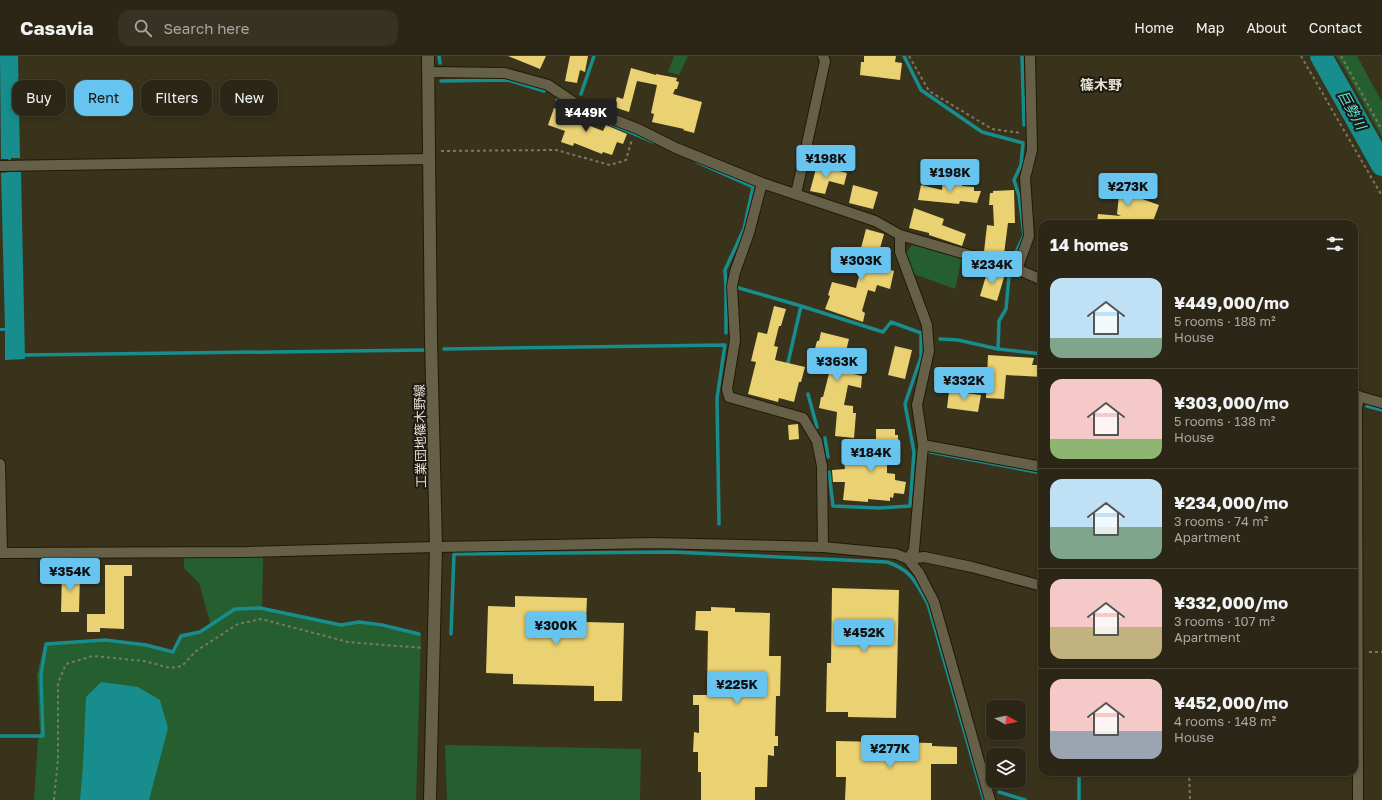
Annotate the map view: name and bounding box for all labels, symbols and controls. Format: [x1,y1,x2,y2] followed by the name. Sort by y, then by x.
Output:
[118,10,398,46] search box
[20,16,94,39] text: Casavia
[132,17,154,39] icon: search
[164,19,249,37] text: Search here
[1134,19,1174,36] text: Home
[1196,19,1224,36] text: Map
[1246,19,1287,36] text: About
[1309,19,1362,36] text: Contact
[1080,76,1122,93] district label: 篠木野
[12,80,66,116] chip: Buy
[74,80,133,116] chip: Rent
[141,80,212,116] chip: Filters
[220,80,278,116] chip: New
[1335,87,1371,134] water label: 巨勢川
[558,99,614,133] pin: ¥449K
[565,104,607,120] text: ¥449K
[798,145,854,179] pin: ¥198K
[805,150,847,166] text: ¥198K
[922,159,978,193] pin: ¥198K
[929,164,971,180] text: ¥198K
[1100,173,1156,207] pin: ¥273K
[1108,178,1148,194] text: ¥273K
[1324,233,1346,255] icon: filters
[1050,234,1129,255] text: 14 homes
[833,247,889,281] pin: ¥303K
[964,251,1020,285] pin: ¥234K
[840,252,882,268] text: ¥303K
[971,256,1013,272] text: ¥234K
[1174,292,1289,313] text: ¥449,000/mo
[1082,294,1130,342] icon: home
[1174,313,1276,329] text: 5 rooms · 188 m²
[1174,329,1214,345] text: House
[809,348,865,382] pin: ¥363K
[816,353,858,369] text: ¥363K
[936,367,992,401] pin: ¥332K
[943,372,985,388] text: ¥332K
[411,384,429,488] street label: 工業団地篠木野線
[1174,392,1289,413] text: ¥303,000/mo
[1082,395,1130,443] icon: home
[1174,413,1275,429] text: 5 rooms · 138 m²
[1174,429,1214,445] text: House
[843,439,899,473] pin: ¥184K
[850,444,892,460] text: ¥184K
[1174,492,1288,513] text: ¥234,000/mo
[1082,495,1130,543] icon: home
[1174,513,1268,529] text: 3 rooms · 74 m²
[1174,529,1241,545] text: Apartment
[42,558,98,592] pin: ¥354K
[49,563,91,579] text: ¥354K
[1174,592,1288,613] text: ¥332,000/mo
[1082,595,1130,643] icon: home
[528,612,584,646] pin: ¥300K
[1174,613,1275,629] text: 3 rooms · 107 m²
[535,617,577,633] text: ¥300K
[836,619,892,653] pin: ¥452K
[843,624,885,640] text: ¥452K
[1174,629,1241,645] text: Apartment
[709,671,765,705] pin: ¥225K
[716,676,758,692] text: ¥225K
[1174,692,1288,713] text: ¥452,000/mo
[1082,695,1130,743] icon: home
[986,700,1026,740] north arrow
[986,700,1026,788] map controls
[1174,713,1276,729] text: 4 rooms · 148 m²
[1174,729,1214,745] text: House
[862,735,918,769] pin: ¥277K
[870,740,910,756] text: ¥277K
[986,748,1026,788] button: layers

